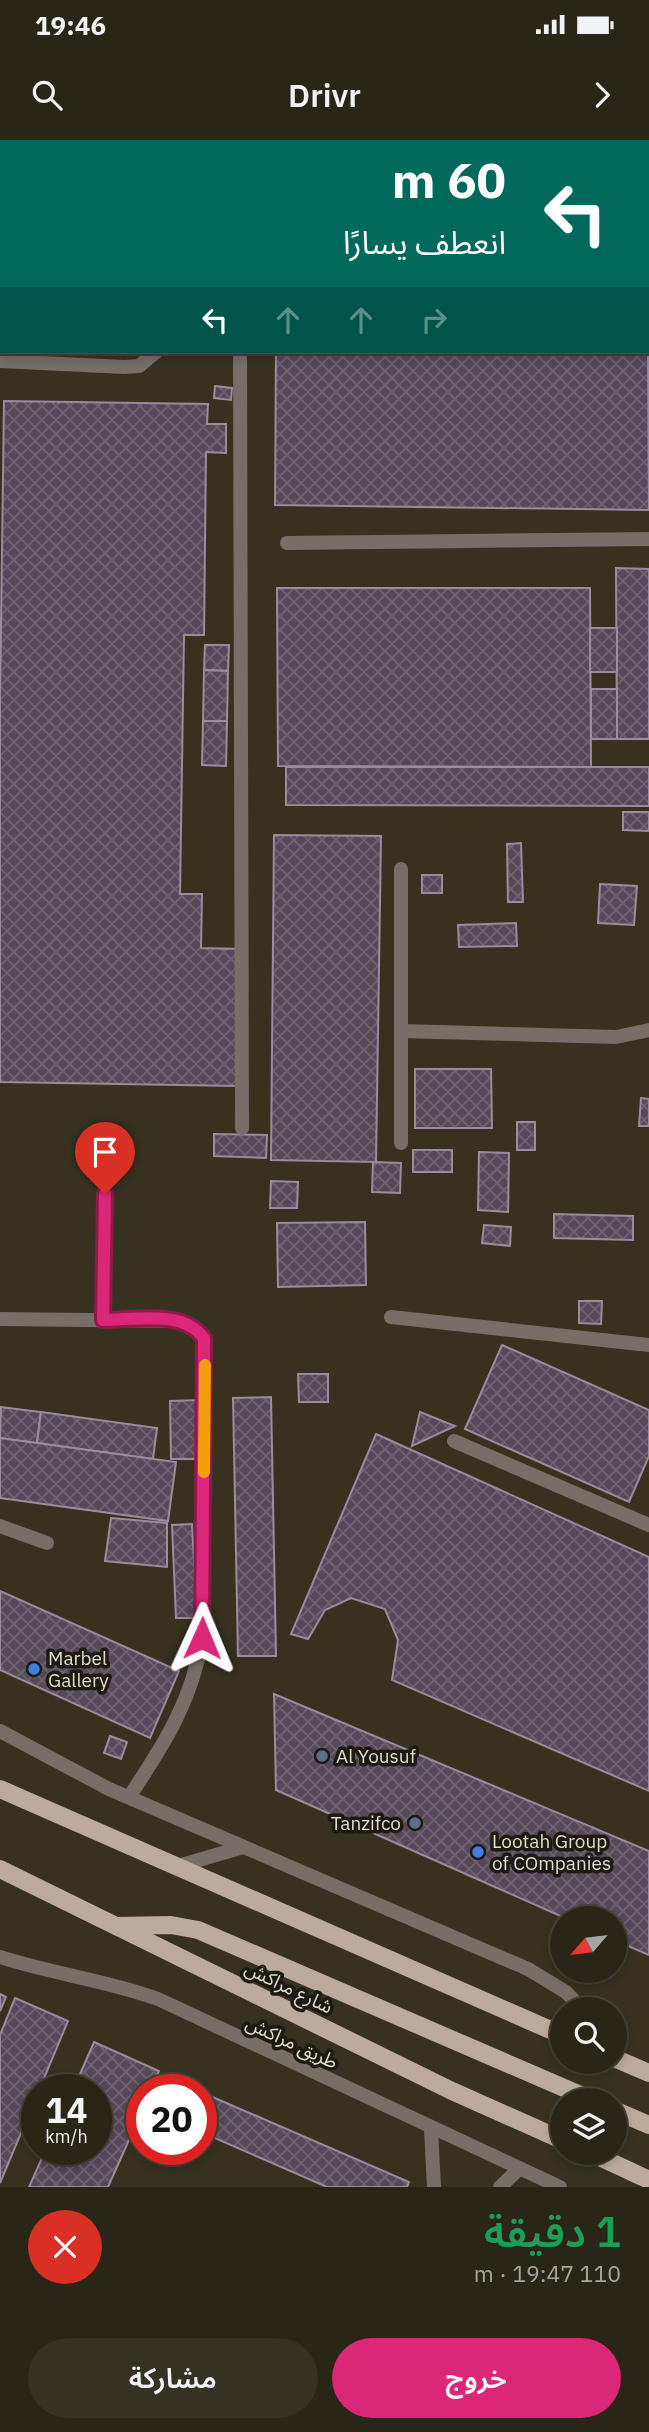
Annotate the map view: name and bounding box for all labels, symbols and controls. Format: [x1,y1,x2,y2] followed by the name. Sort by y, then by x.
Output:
[35,8,106,42] text: 19:46
[288,74,361,116] text: Drivr
[28,76,66,114] icon: search
[583,76,621,114] icon: forward
[392,148,506,211] text: 60 m
[530,168,621,259] icon: left
[343,221,506,263] text: انعطف يسارًا
[196,301,234,339] icon: left
[269,301,307,339] icon: ahead
[342,301,380,339] icon: ahead
[415,301,453,339] icon: right
[75,1122,135,1194] pin
[86,1133,124,1171] icon: arrive
[165,1601,239,1675] position arrow
[48,1646,109,1692] place label: Marbel Gallery
[26,1661,42,1677] marker: Marbel Gallery
[336,1744,416,1768] place label: Al Yousuf
[314,1748,330,1764] marker: Al Yousuf
[331,1811,401,1835] place label: Tanzifco
[407,1815,423,1831] marker: Tanzifco
[492,1829,611,1875] place label: Lootah Group of COmpanies
[470,1844,486,1860] marker: Lootah Group of COmpanies
[550,1906,626,1983] north arrow
[550,1906,627,2165] map controls
[240,1955,337,2020] street label: شارع مراكش
[550,1997,627,2074] button: search
[242,2010,342,2074] street label: طريق مراكش
[126,2074,217,2165] speed limit sign: 20
[45,2087,88,2133] text: 14
[550,2088,627,2165] button: layers
[45,2125,88,2148] text: km/h
[484,2204,621,2259] text: 1 دقيقة
[28,2210,102,2284] button: close
[474,2258,621,2288] text: 110 m · 19:47
[28,2338,318,2418] button: مشاركة
[332,2338,621,2418] button: خروج

